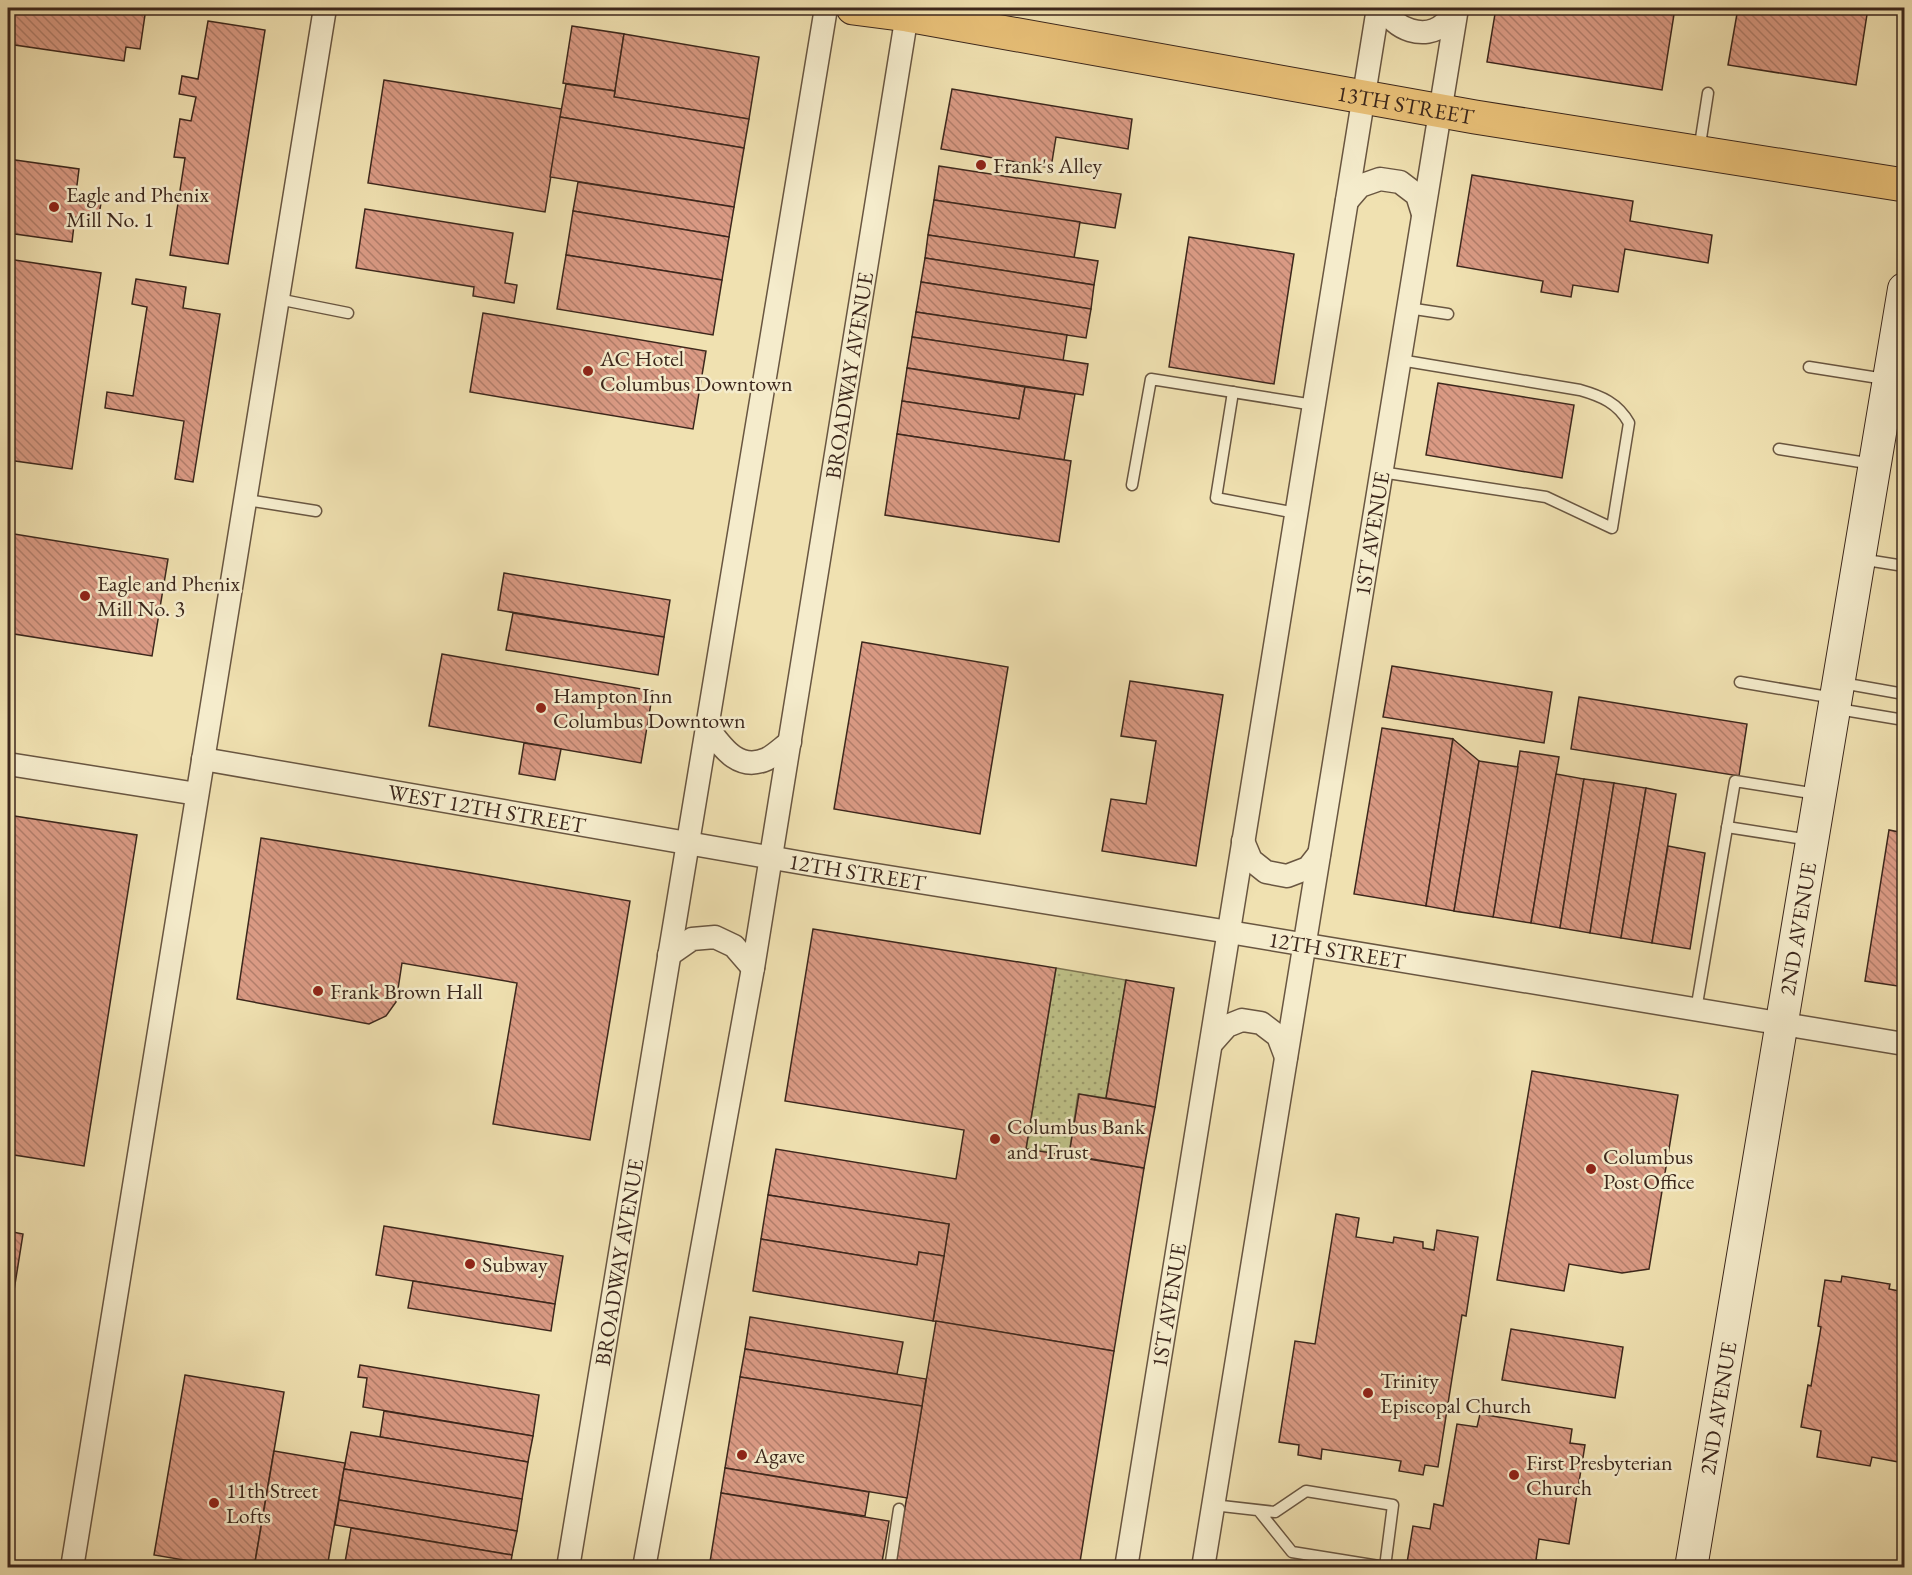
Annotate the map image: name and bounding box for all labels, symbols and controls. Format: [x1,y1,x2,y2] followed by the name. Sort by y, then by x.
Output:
[1335,79,1476,132] street label: 13TH STREET
[993,151,1103,180] place label: Frank's Alley
[974,158,988,172] marker: Frank's Alley
[66,180,209,234] place label: Eagle and Phenix Mill No. 1
[47,200,61,214] marker: Eagle and Phenix Mill No. 1
[818,270,880,481] street label: BROADWAY AVENUE
[599,344,793,398] place label: AC Hotel Columbus Downtown
[581,364,595,378] marker: AC Hotel Columbus Downtown
[1348,469,1396,598] street label: 1ST AVENUE
[97,569,240,623] place label: Eagle and Phenix Mill No. 3
[78,589,92,603] marker: Eagle and Phenix Mill No. 3
[553,681,746,735] place label: Hampton Inn Columbus Downtown
[534,701,548,715] marker: Hampton Inn Columbus Downtown
[385,777,588,840] street label: WEST 12TH STREET
[786,847,928,898] street label: 12TH STREET
[1773,860,1823,998] street label: 2ND AVENUE
[1266,925,1408,976] street label: 12TH STREET
[330,977,483,1006] place label: Frank Brown Hall
[311,984,325,998] marker: Frank Brown Hall
[1007,1112,1146,1166] place label: Columbus Bank and Trust
[988,1132,1002,1146] marker: Columbus Bank and Trust
[1603,1142,1695,1196] place label: Columbus Post Office
[588,1157,650,1368] street label: BROADWAY AVENUE
[1584,1162,1598,1176] marker: Columbus Post Office
[1145,1241,1193,1370] street label: 1ST AVENUE
[482,1250,548,1279] place label: Subway
[463,1257,477,1271] marker: Subway
[1693,1340,1743,1477] street label: 2ND AVENUE
[1380,1366,1531,1420] place label: Trinity Episcopal Church
[1361,1386,1375,1400] marker: Trinity Episcopal Church
[753,1441,805,1470] place label: Agave
[735,1448,749,1462] marker: Agave
[1526,1448,1673,1502] place label: First Presbyterian Church
[1507,1468,1521,1482] marker: First Presbyterian Church
[226,1476,318,1530] place label: 11th Street Lofts
[207,1496,221,1510] marker: 11th Street Lofts

